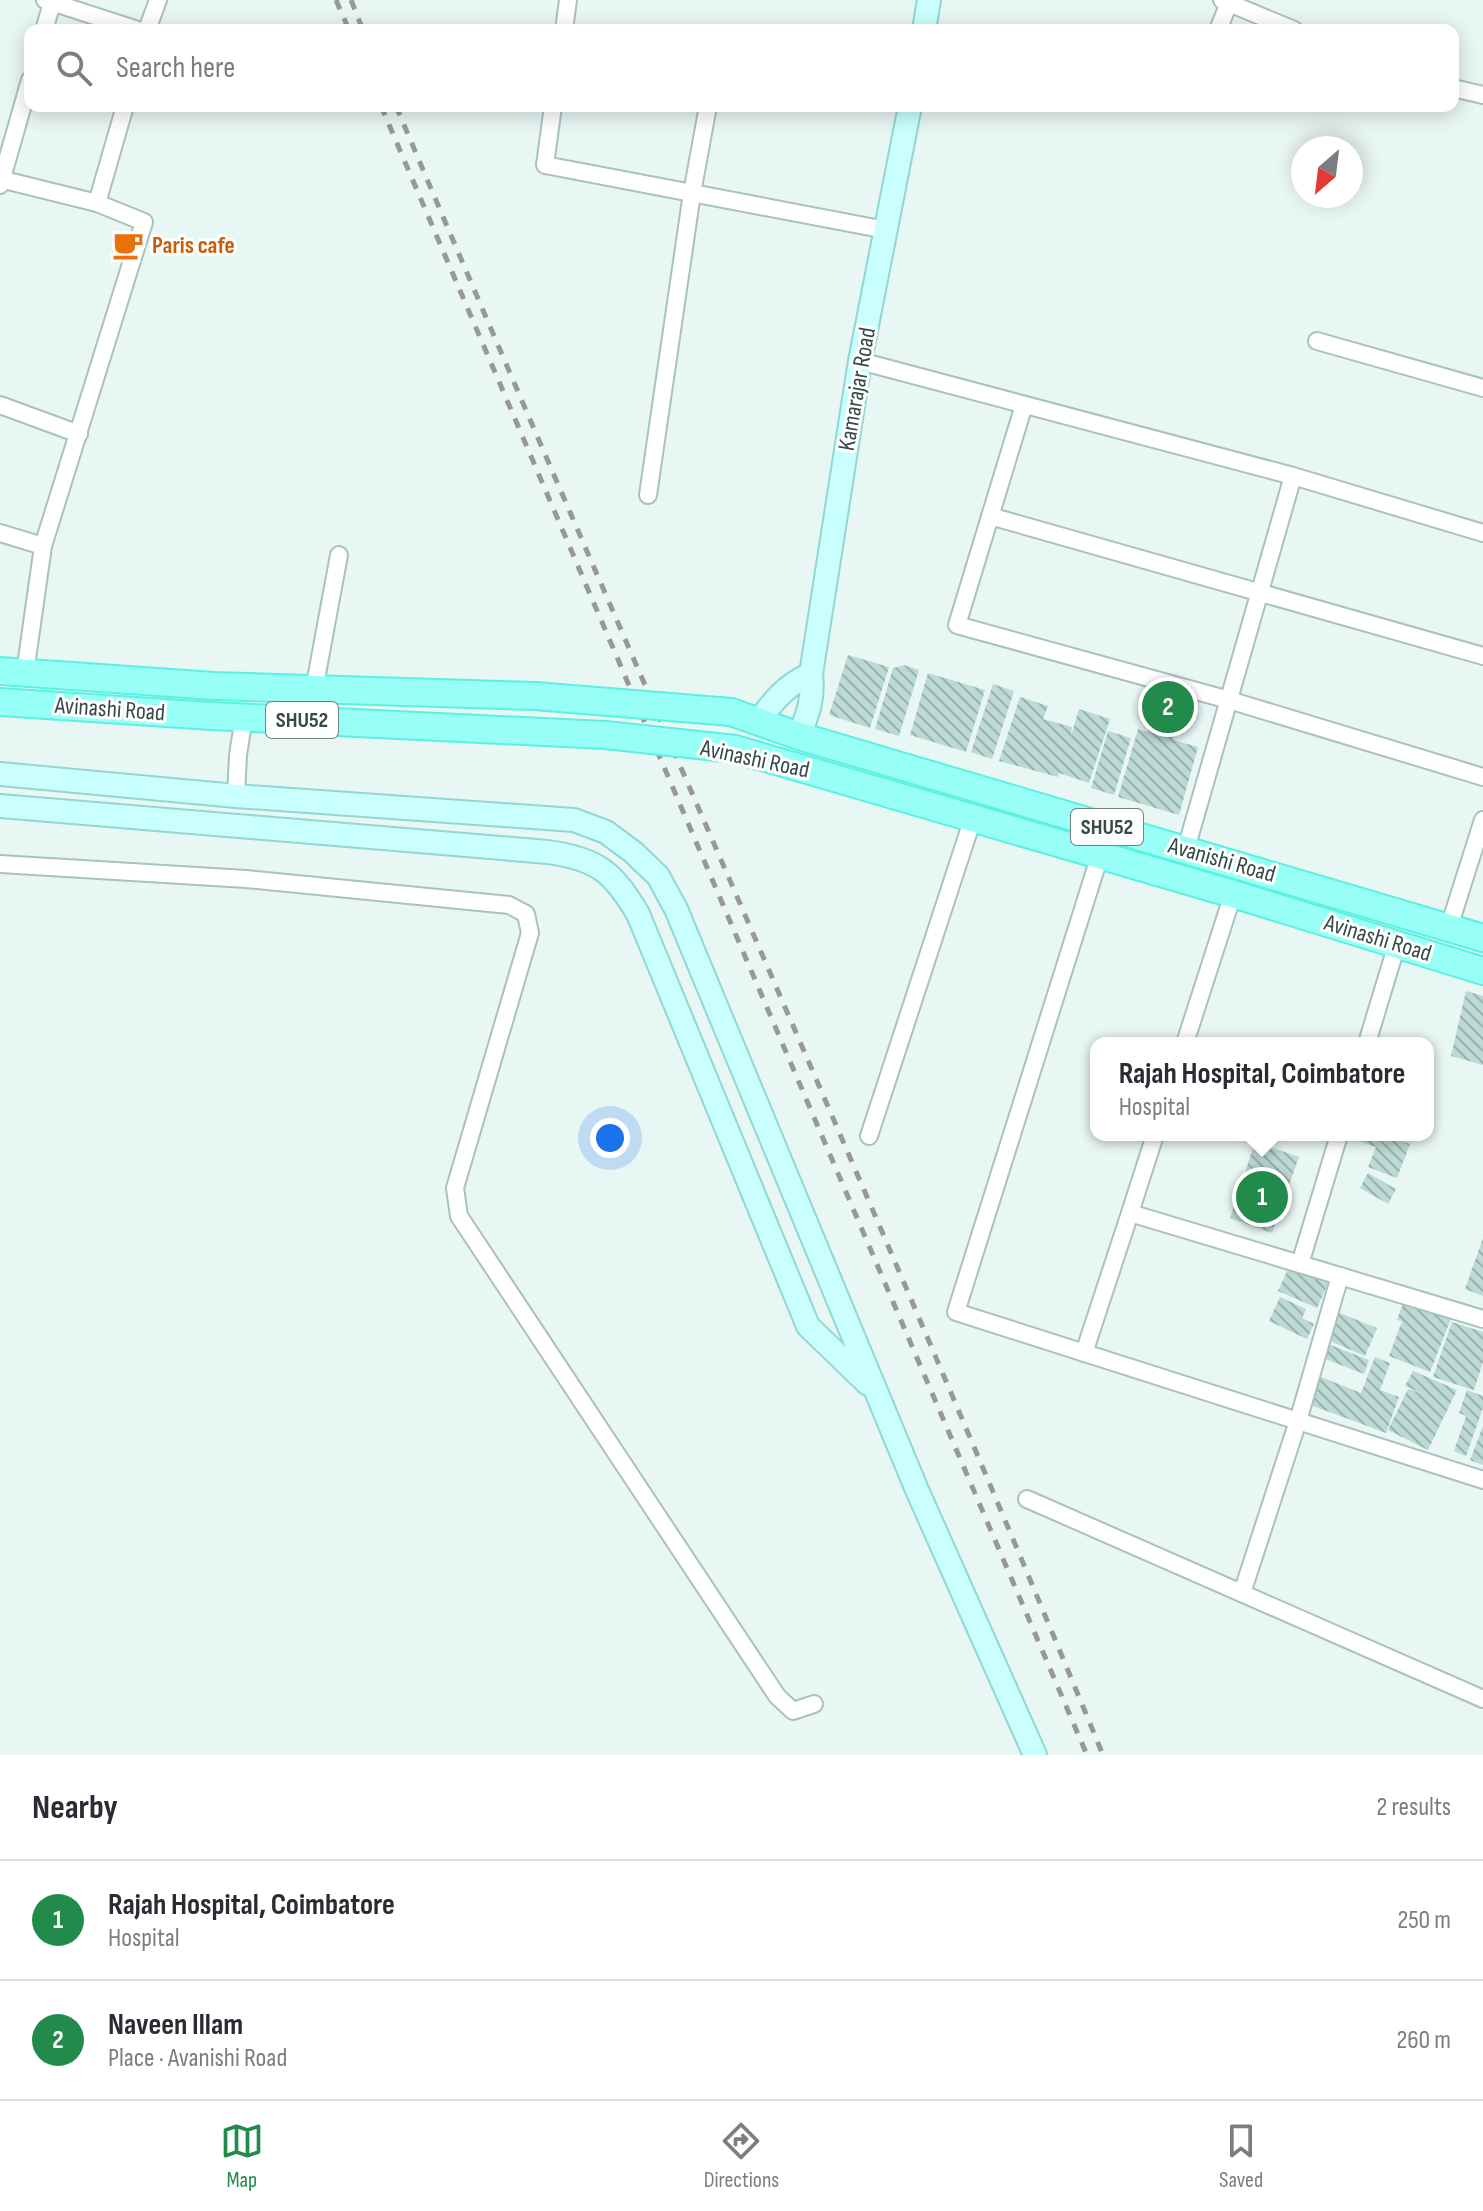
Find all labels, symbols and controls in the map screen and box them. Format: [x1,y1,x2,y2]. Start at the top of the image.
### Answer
search box [24,24,1459,112]
icon: search [52,46,96,90]
text: Search here [116,50,235,86]
north arrow [1291,136,1363,208]
cafe icon: Paris cafe [111,228,145,262]
place label: Paris cafe [152,231,235,260]
street label: Kamarajar Road [832,325,882,453]
pin: 2 [1142,677,1194,737]
street label: Avinashi Road [53,691,166,727]
road number: SHU52 [266,702,338,738]
street label: Avinashi Road [697,733,812,785]
road number: SHU52 [1071,809,1143,845]
street label: Avanishi Road [1164,831,1279,889]
street label: Avinashi Road [1320,908,1435,968]
popup [1090,1037,1434,1141]
text: Rajah Hospital, Coimbatore [1119,1056,1405,1092]
text: Hospital [1119,1092,1190,1123]
your location [590,1118,630,1158]
pin: 1 [1236,1167,1288,1227]
text: Nearby [32,1787,118,1828]
text: 2 results [1377,1792,1451,1823]
text: Rajah Hospital, Coimbatore [108,1887,395,1923]
text: 1 [53,1905,63,1936]
text: 250 m [1397,1905,1451,1936]
text: Hospital [108,1923,180,1954]
text: Naveen Illam [108,2007,243,2043]
text: 2 [52,2025,64,2056]
text: 260 m [1396,2025,1451,2056]
text: Place · Avanishi Road [108,2043,287,2074]
tab: Map [220,2119,264,2194]
tab: Directions [704,2119,779,2194]
tab: Saved [1219,2119,1263,2194]

